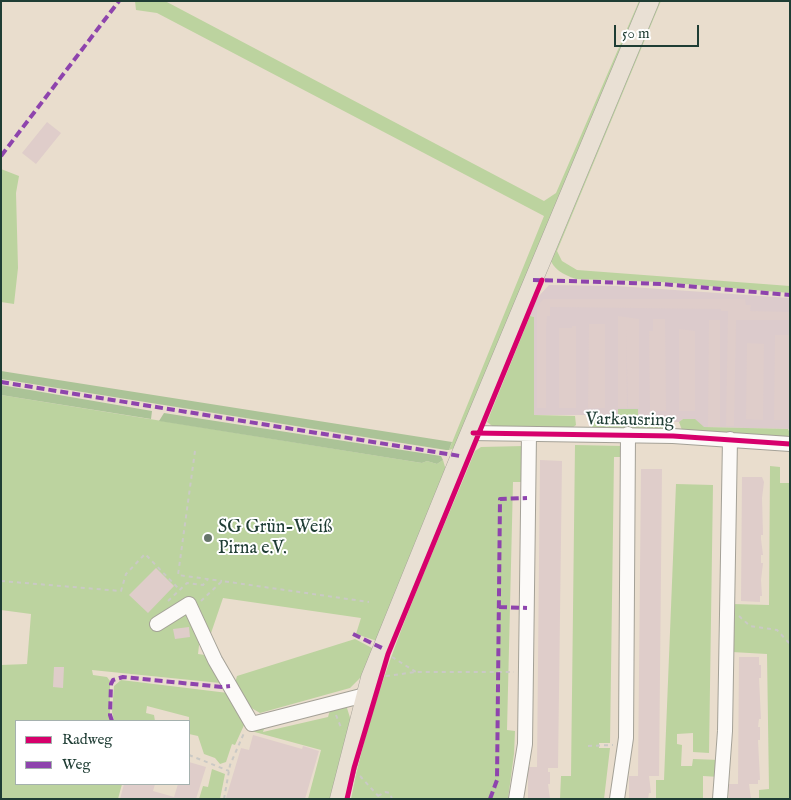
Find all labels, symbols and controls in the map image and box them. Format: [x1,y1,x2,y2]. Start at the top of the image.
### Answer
scale bar [616,15,701,47]
text: 50 m [622,24,650,43]
street label: Varkausring [585,409,675,433]
place label: SG Grün-Weiß Pirna e.V. [218,517,332,560]
marker: SG Grün-Weiß Pirna e.V. [202,532,214,544]
legend [15,720,190,785]
text: Radweg [62,730,113,749]
text: Weg [62,755,91,774]

